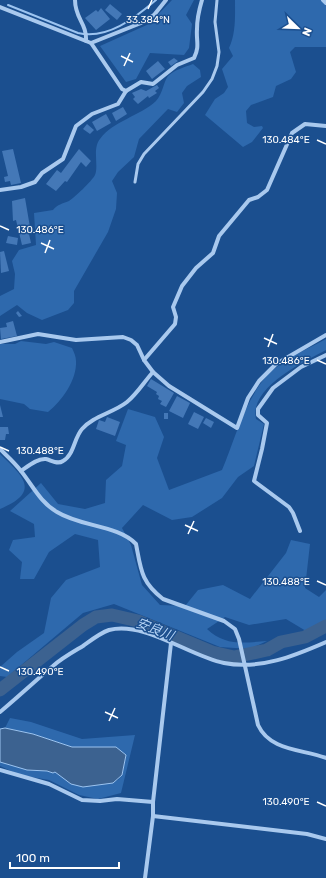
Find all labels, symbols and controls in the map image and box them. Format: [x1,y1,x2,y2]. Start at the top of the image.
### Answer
north arrow [278,8,318,48]
text: 33.384°N [126,14,170,26]
text: N [299,26,314,38]
text: 130.484°E [262,134,310,146]
text: 130.486°E [16,224,64,236]
text: 130.486°E [262,355,310,367]
text: 130.488°E [16,445,64,457]
text: 130.488°E [262,576,310,588]
water label: 安良川 [134,615,178,644]
text: 130.490°E [16,666,64,678]
text: 130.490°E [262,796,310,808]
scale bar [10,844,119,870]
text: 100 m [16,851,50,865]

